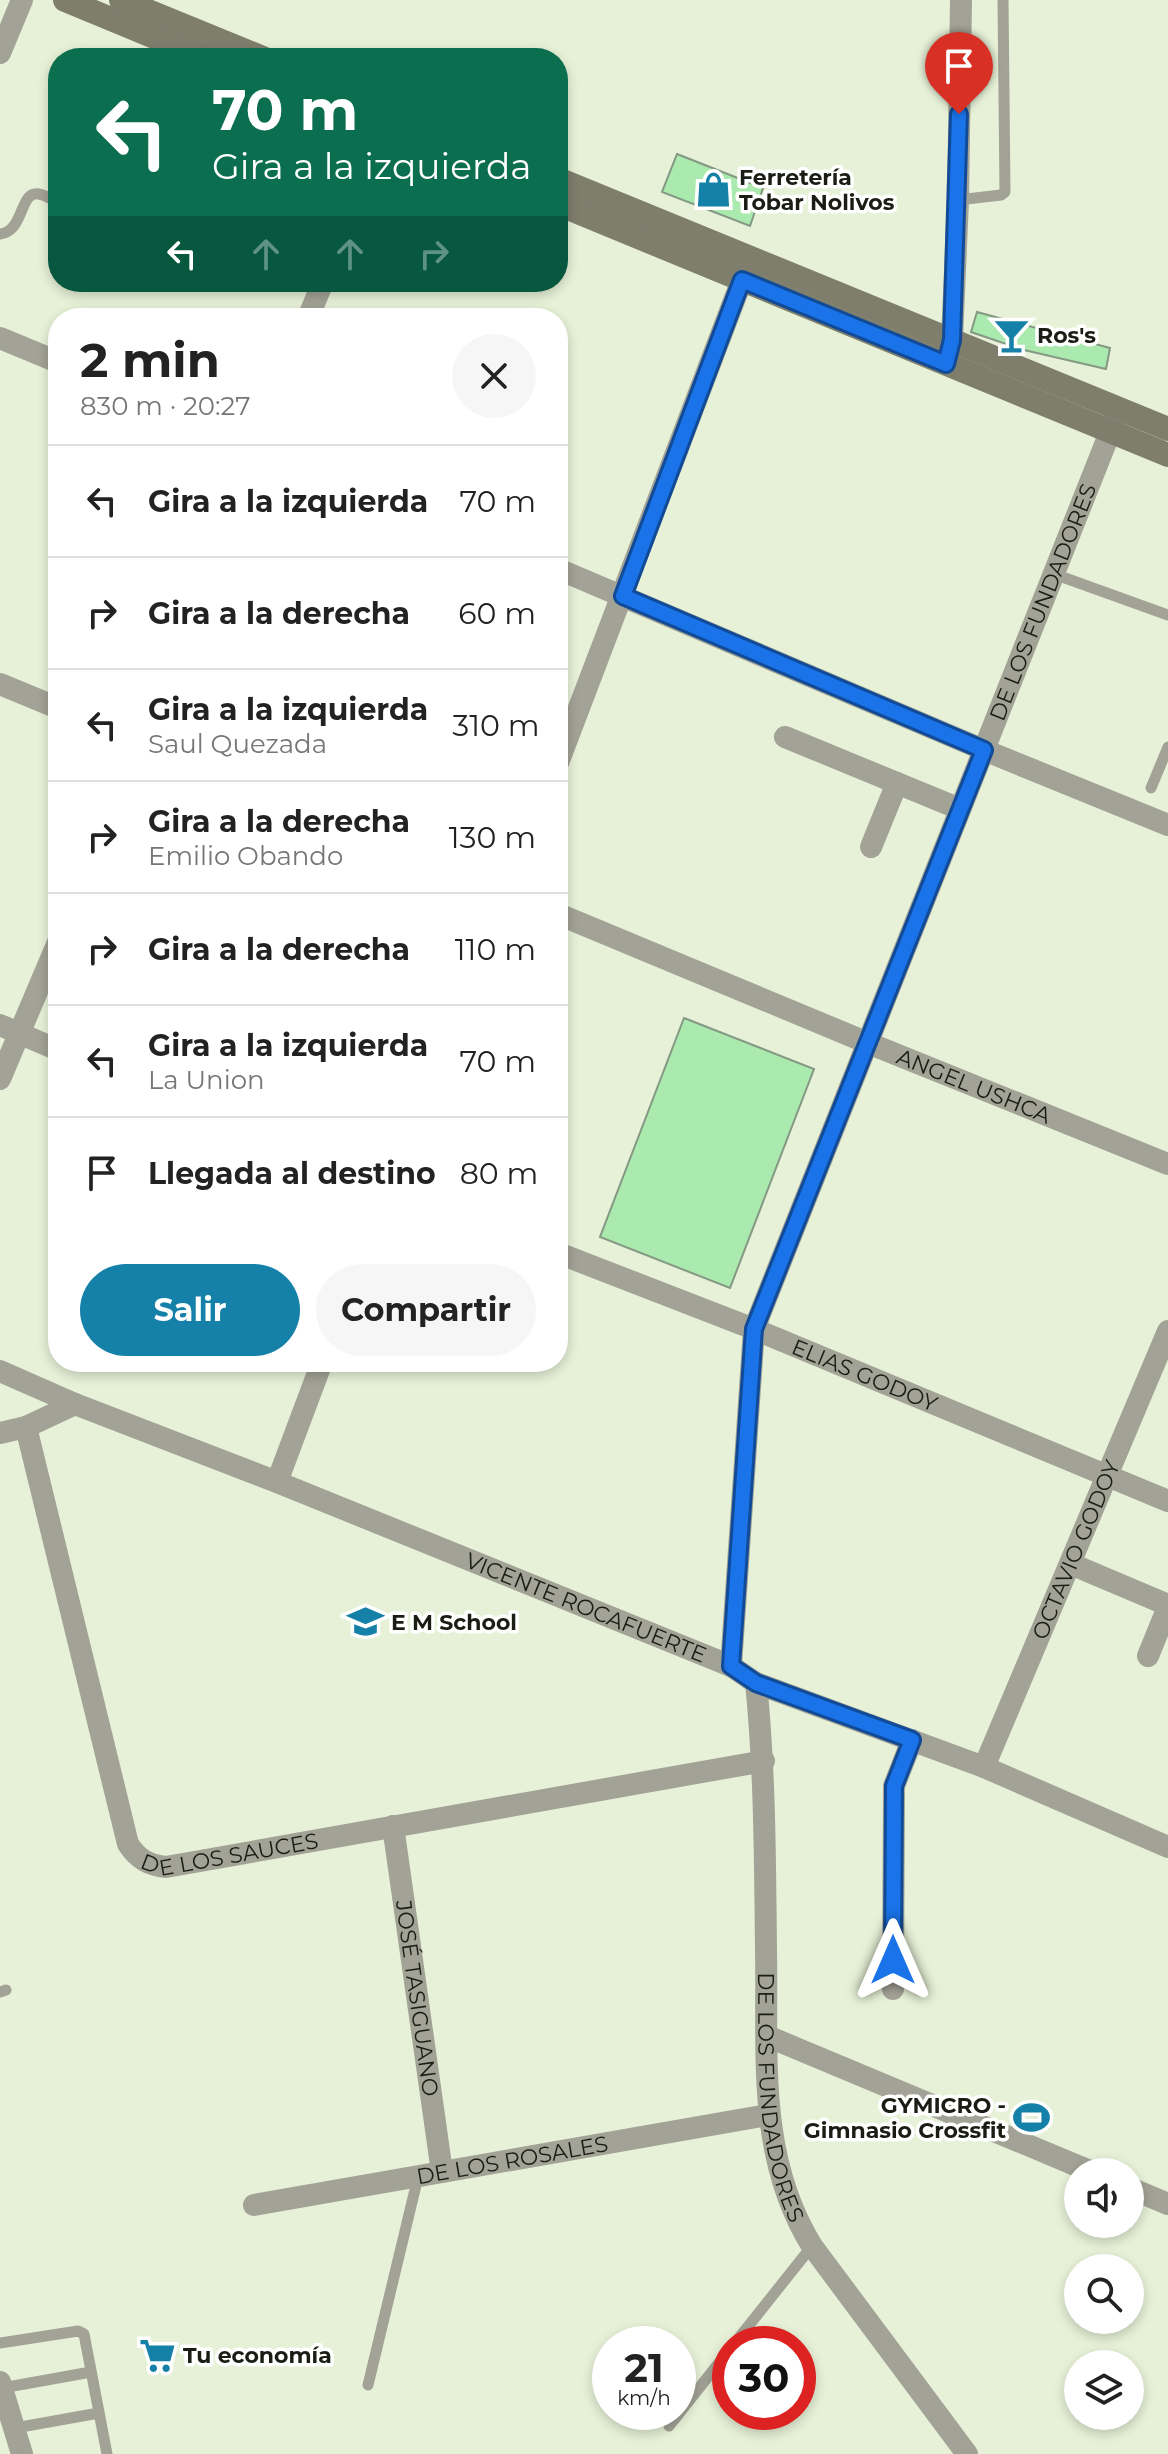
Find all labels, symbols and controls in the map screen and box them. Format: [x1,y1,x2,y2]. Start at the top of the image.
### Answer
pin [925,32,993,114]
icon: arrive [937,44,981,88]
text: 70 m [212,76,358,144]
icon: left [80,80,184,184]
text: Gira a la izquierda [212,144,532,188]
place label: Ferretería Tobar Nolivos [739,164,895,216]
shop icon: Ferretería Tobar Nolivos [694,171,732,209]
icon: left [160,232,204,276]
icon: ahead [244,232,288,276]
icon: ahead [328,232,372,276]
icon: right [412,232,456,276]
bar icon: Ros's [992,316,1030,354]
place label: Ros's [1037,322,1096,349]
text: 2 min [80,331,220,389]
button: close [452,334,536,418]
text: 830 m · 20:27 [80,390,251,422]
icon: left [80,479,124,523]
street label: DE LOS FUNDADORES [984,480,1102,725]
text: Gira a la izquierda [148,483,428,520]
text: 70 m [459,483,536,520]
icon: right [80,591,124,635]
text: Gira a la derecha [148,595,410,632]
text: 60 m [458,595,536,632]
text: Gira a la izquierda [148,691,428,728]
icon: left [80,703,124,747]
text: 310 m [452,707,540,744]
text: Saul Quezada [148,728,327,760]
text: Gira a la derecha [148,803,410,840]
icon: right [80,815,124,859]
text: 130 m [449,819,536,856]
text: Emilio Obando [148,840,343,872]
icon: right [80,927,124,971]
text: Gira a la derecha [148,931,410,968]
text: 110 m [455,931,536,968]
text: Gira a la izquierda [148,1027,428,1064]
icon: left [80,1039,124,1083]
text: 70 m [459,1043,536,1080]
street label: ANGEL USHCA [893,1043,1055,1129]
text: La Union [148,1064,265,1096]
icon: arrive [80,1151,124,1195]
text: Llegada al destino [148,1155,436,1192]
text: 80 m [460,1155,538,1192]
button: Salir [80,1264,300,1356]
button: Compartir [316,1264,536,1356]
street label: ELIAS GODOY [788,1333,941,1418]
street label: OCTAVIO GODOY [1026,1456,1126,1643]
street label: VICENTE ROCAFUERTE [462,1547,710,1669]
school or university icon: E M School [346,1603,384,1641]
place label: E M School [391,1609,517,1636]
street label: DE LOS SAUCES [137,1827,320,1882]
street label: JOSÉ TASIGUANO [390,1898,444,2098]
position arrow [851,1918,935,2002]
street label: DE LOS FUNDADORES [752,1972,810,2227]
place label: GYMICRO - Gimnasio Crossfit [804,2092,1006,2144]
sports icon: GYMICRO - Gimnasio Crossfit [1013,2099,1051,2137]
street label: DE LOS ROSALES [414,2130,610,2190]
map controls [1064,2158,1144,2430]
button: sound [1064,2158,1144,2238]
button: search [1064,2254,1144,2334]
speed limit sign: 30 [712,2326,816,2430]
supermarket icon: Tu economía [138,2336,176,2374]
place label: Tu economía [183,2342,332,2369]
text: 21 [624,2343,664,2392]
button: layers [1064,2350,1144,2430]
text: km/h [617,2386,671,2410]

